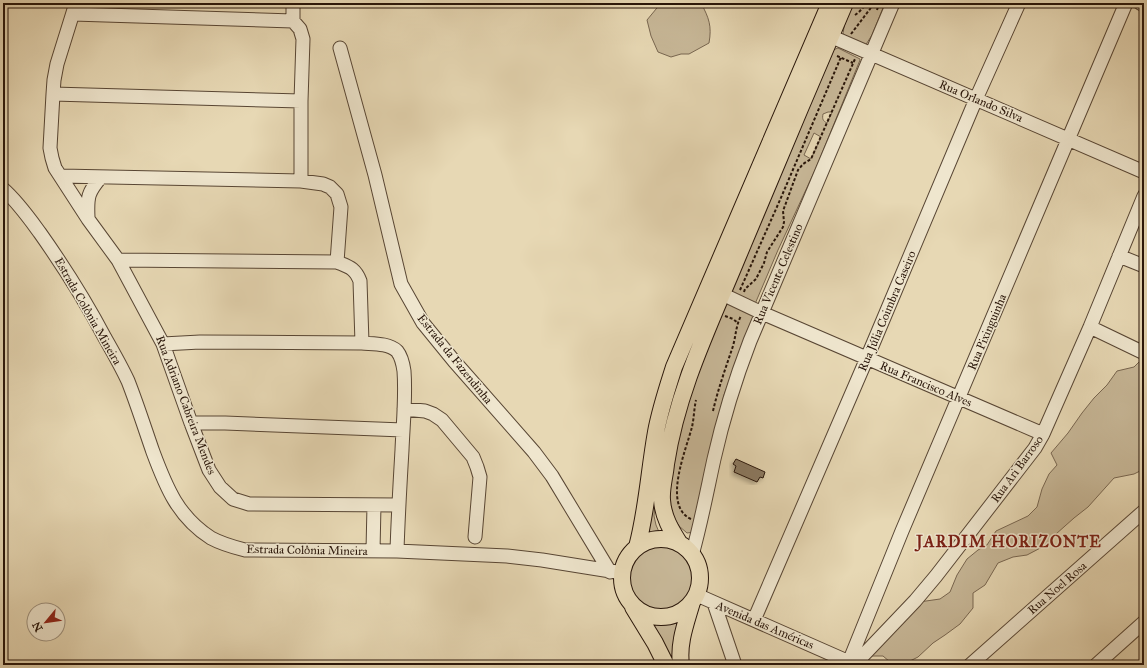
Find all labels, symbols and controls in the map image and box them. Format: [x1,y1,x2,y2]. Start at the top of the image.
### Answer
street label: Rua Orlando Silva [937,77,1026,125]
street label: Rua Vicente Celestino [750,221,806,327]
street label: Rua Júlia Coimbra Caseiro [855,249,920,374]
street label: Estrada Colônia Mineira [52,255,125,368]
street label: Rua Pixinguinha [965,291,1011,373]
street label: Estrada da Fazendinha [415,311,496,407]
street label: Rua Adriano Cabreira Mendes [153,334,219,476]
street label: Rua Francisco Alves [878,358,974,410]
street label: Rua Ari Barroso [988,433,1046,505]
district label: JARDIM HORIZONTE [914,532,1102,552]
street label: Estrada Colônia Mineira [246,542,369,558]
street label: Rua Noel Rosa [1025,558,1090,617]
street label: Avenida das Américas [713,598,816,652]
north arrow [26,602,66,642]
text: N [29,619,46,634]

